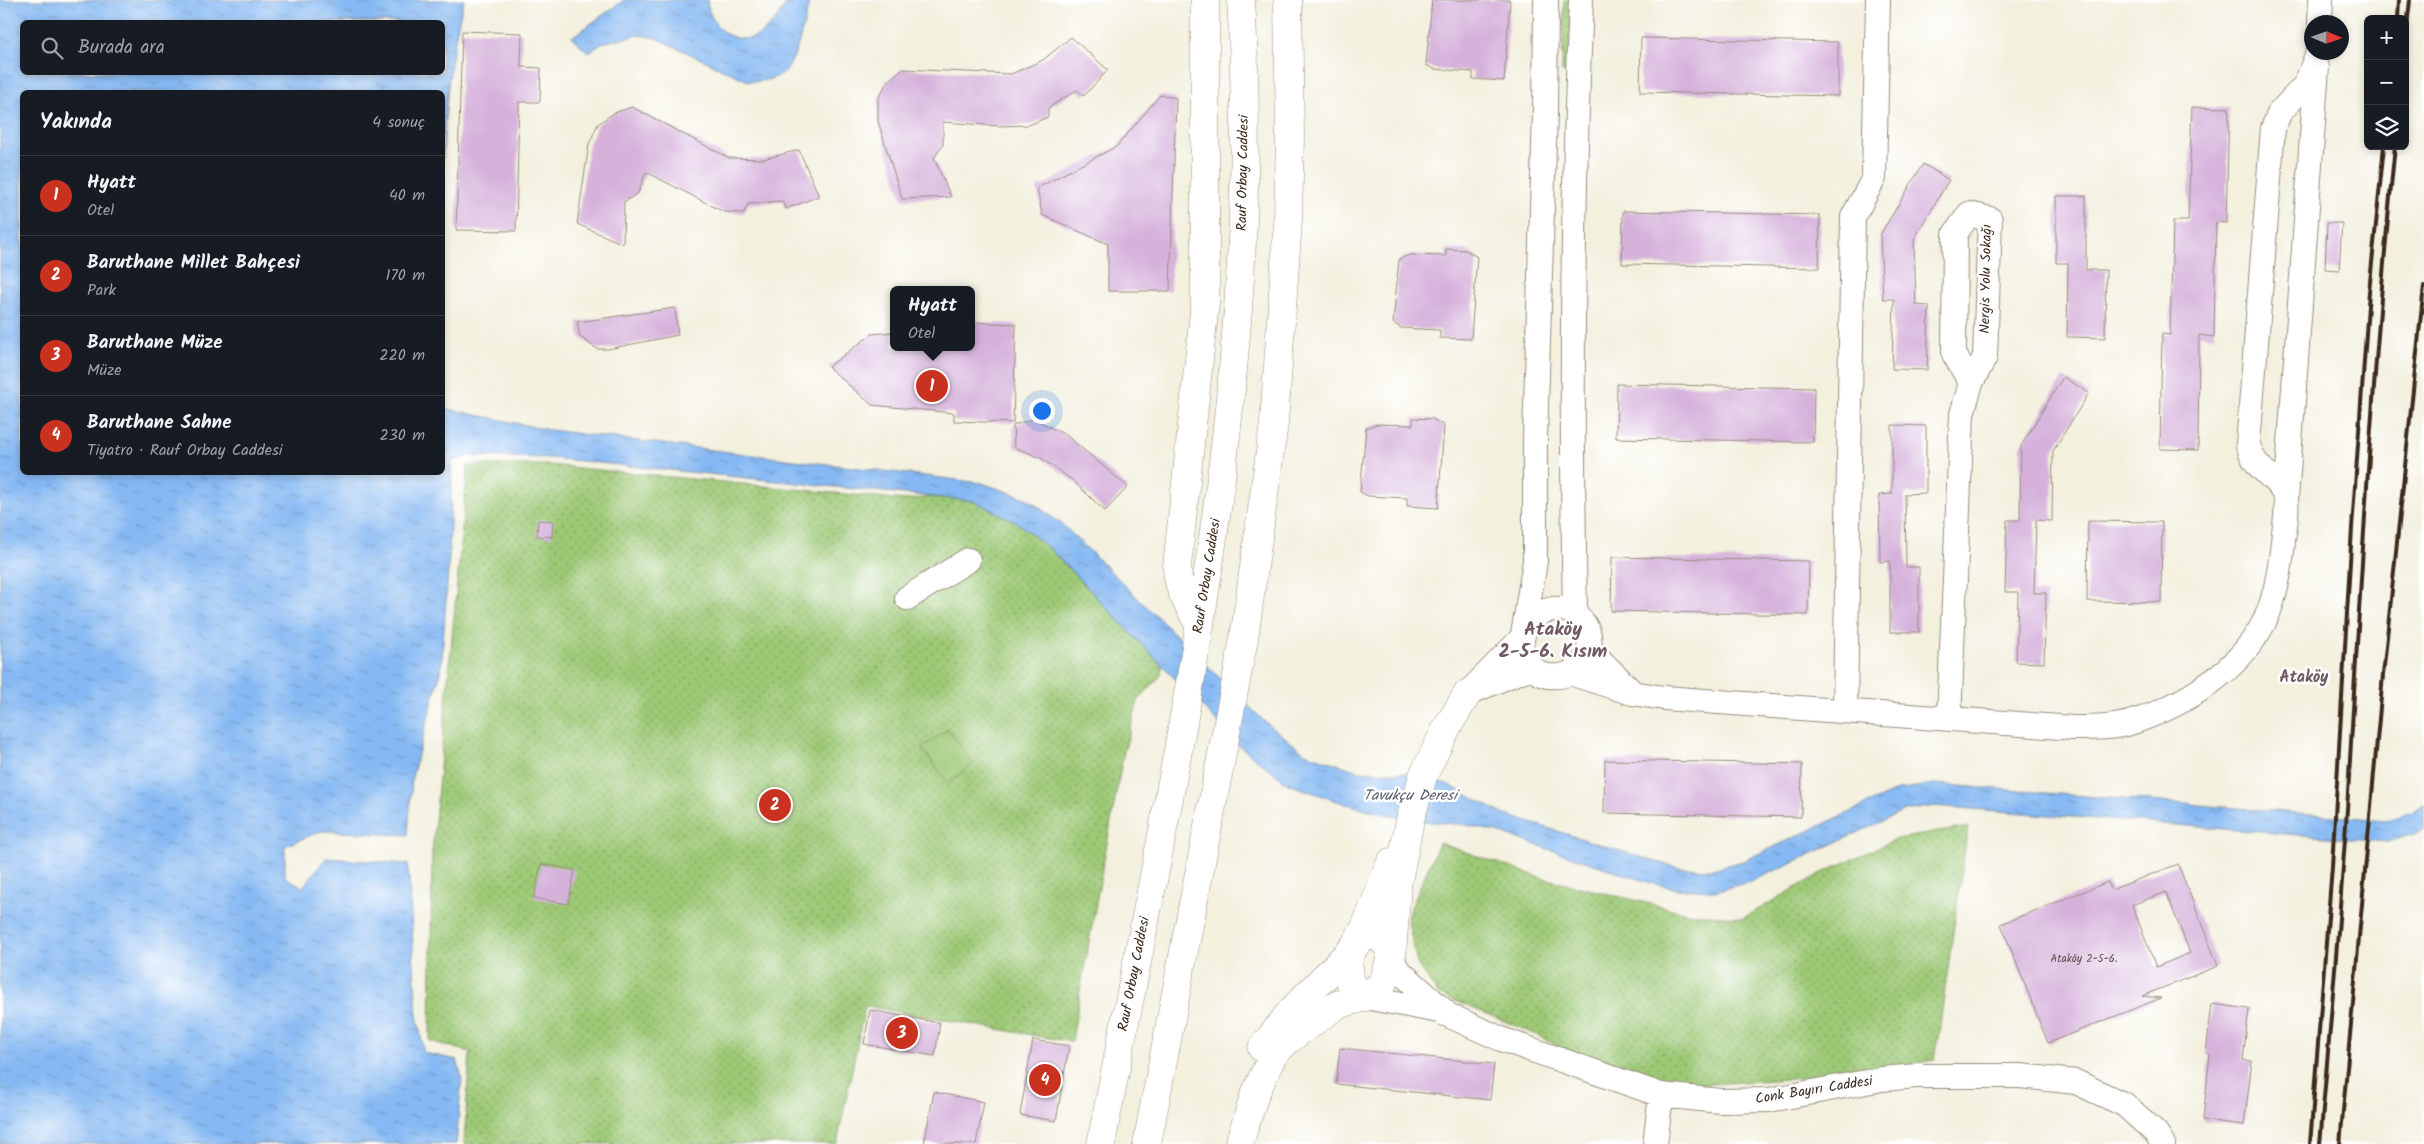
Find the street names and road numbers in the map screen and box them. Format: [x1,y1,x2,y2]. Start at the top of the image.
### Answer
street label: Rauf Orbay Caddesi [1231,114,1255,231]
street label: Nergis Yolu Sokağı [1974,224,1998,334]
street label: Rauf Orbay Caddesi [1187,516,1227,635]
street label: Rauf Orbay Caddesi [1112,914,1156,1033]
street label: Conk Bayırı Caddesi [1754,1070,1875,1110]

